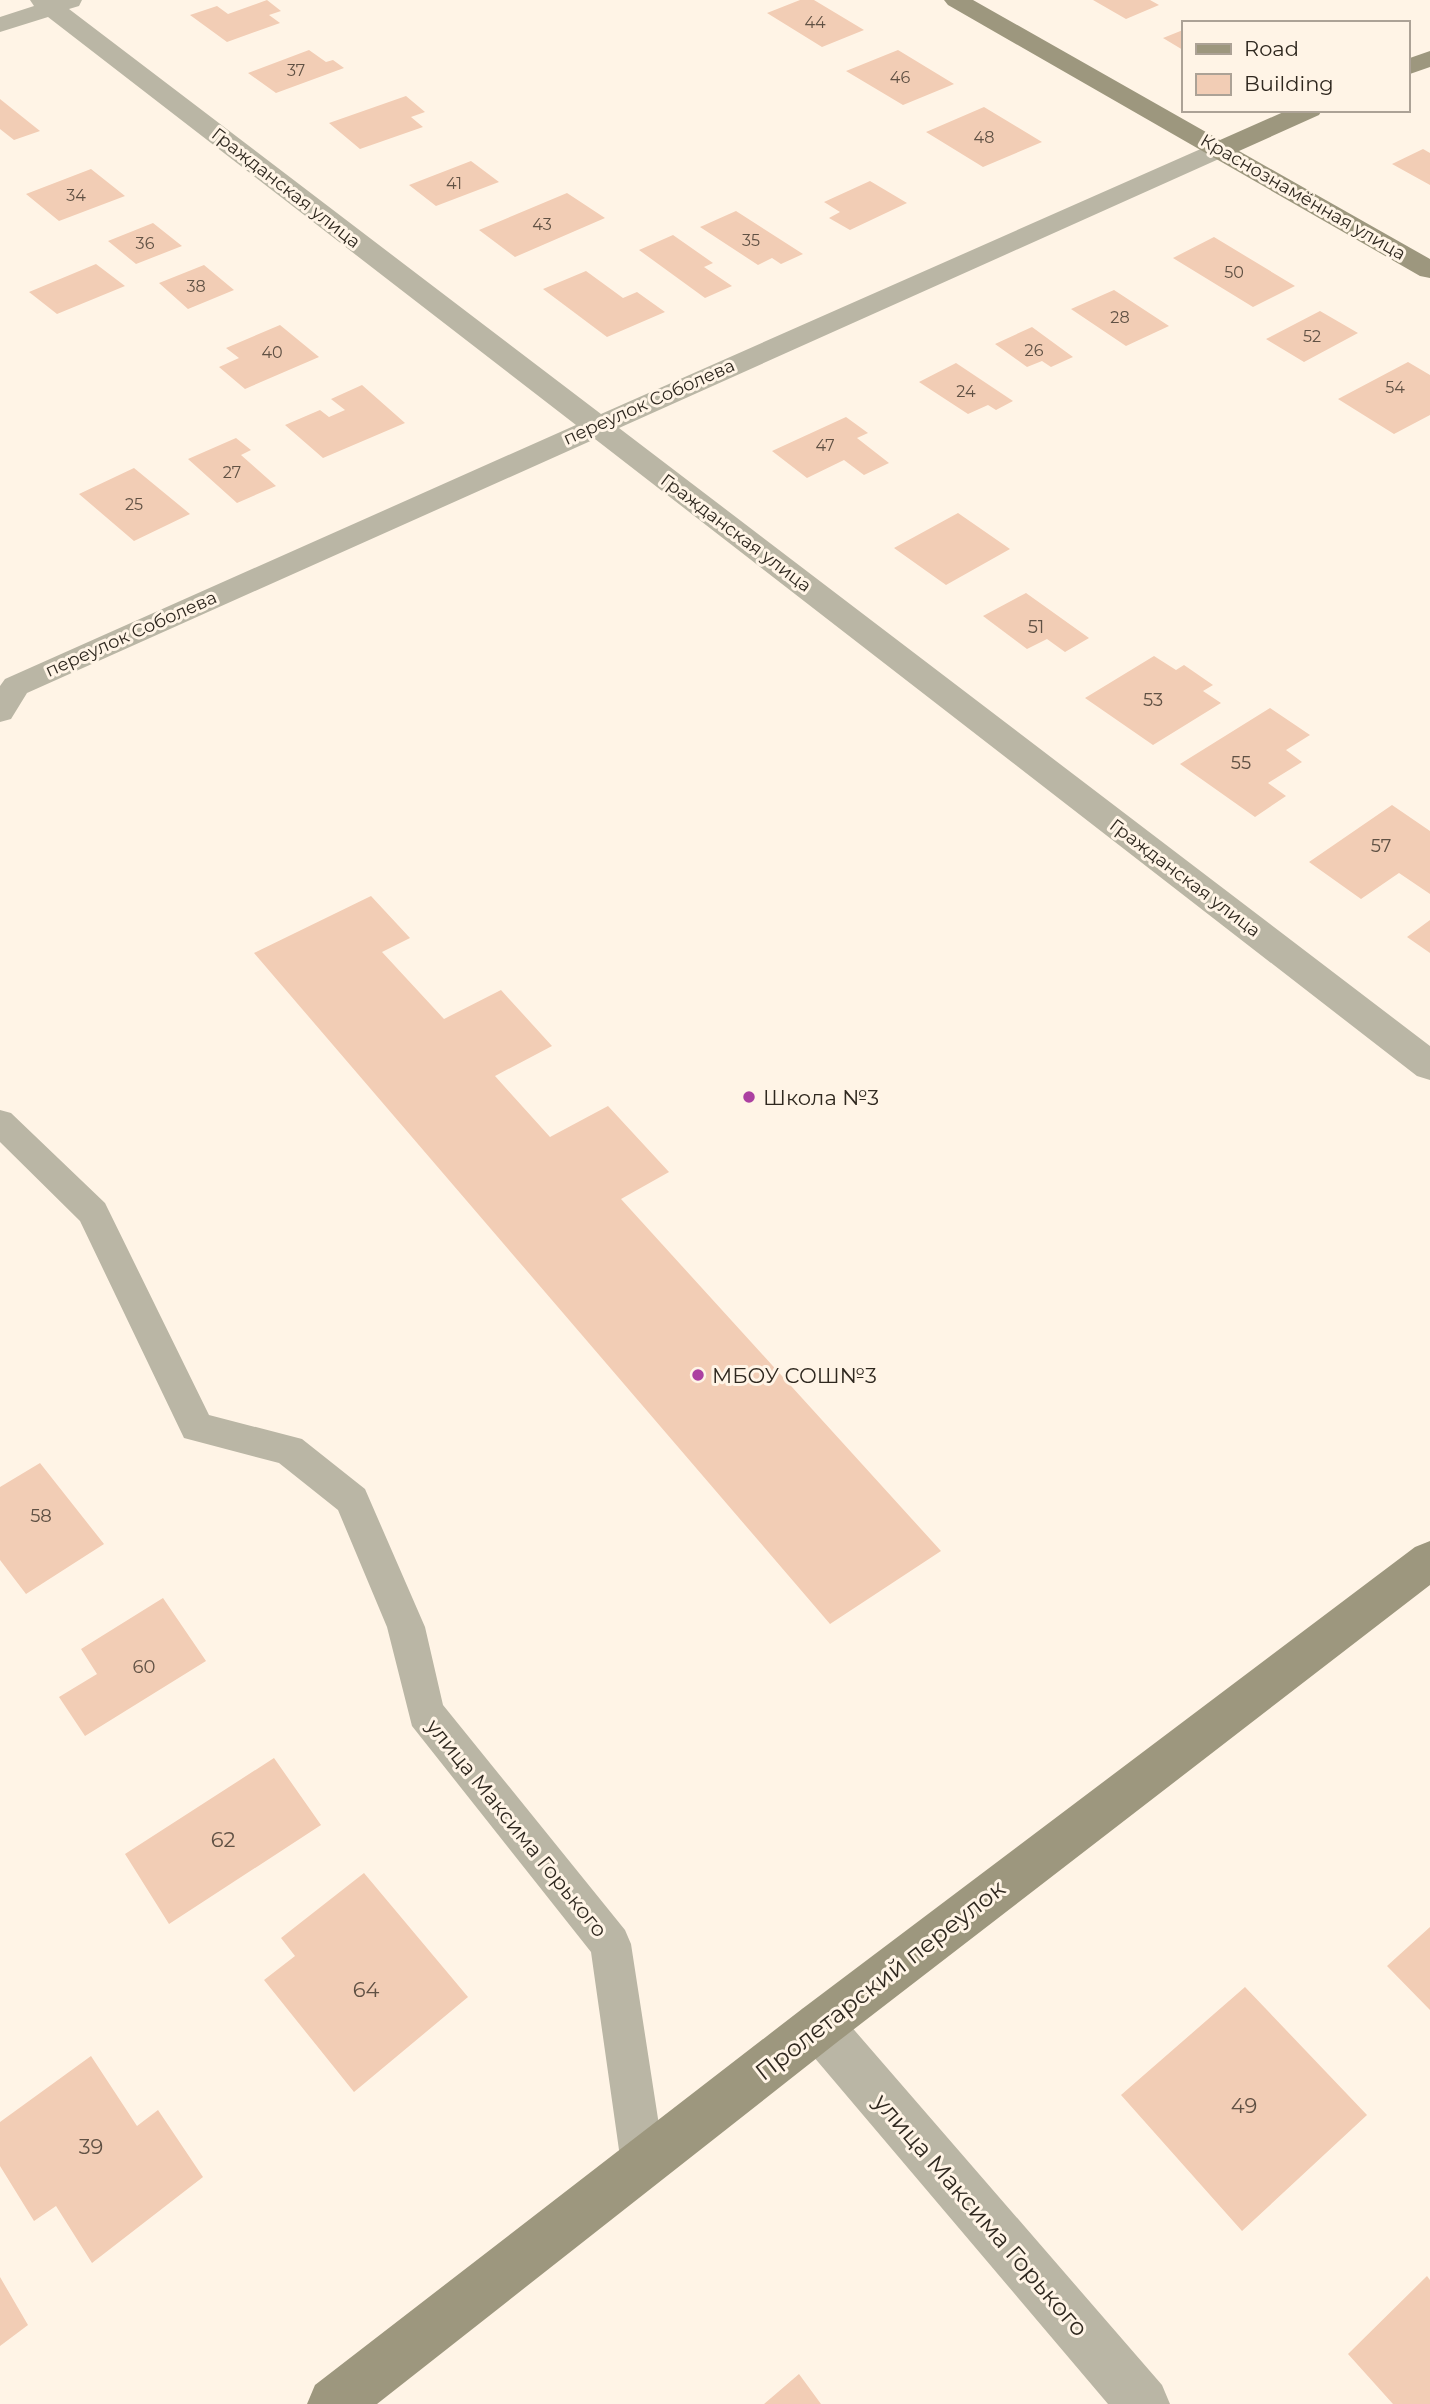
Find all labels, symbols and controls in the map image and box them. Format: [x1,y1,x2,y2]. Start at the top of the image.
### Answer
house number: 44 [804,13,826,32]
legend [1182,21,1409,112]
text: Road [1244,36,1299,61]
house number: 37 [287,61,305,80]
house number: 46 [890,68,910,87]
text: Building [1244,71,1334,96]
street label: Гражданская улица [207,123,365,253]
house number: 48 [974,128,994,147]
street label: Краснознамённая улица [1197,129,1409,265]
house number: 41 [446,174,462,193]
house number: 34 [66,186,86,205]
house number: 43 [532,215,552,234]
house number: 35 [742,231,760,250]
house number: 36 [136,234,155,253]
house number: 50 [1224,263,1244,282]
house number: 38 [186,277,206,296]
house number: 28 [1110,308,1130,327]
house number: 52 [1303,327,1321,346]
house number: 26 [1025,341,1044,360]
house number: 40 [261,343,283,362]
street label: переулок Соболева [560,354,738,450]
house number: 54 [1385,378,1405,397]
house number: 24 [956,382,976,401]
house number: 47 [815,436,835,455]
house number: 27 [223,463,241,482]
street label: Гражданская улица [656,469,816,597]
house number: 25 [125,495,143,514]
street label: переулок Соболева [42,586,220,682]
house number: 51 [1028,616,1044,638]
house number: 53 [1143,689,1163,711]
house number: 55 [1231,752,1251,774]
street label: Гражданская улица [1105,814,1265,942]
house number: 57 [1371,835,1391,857]
place label: Школа №3 [763,1085,879,1110]
marker: Школа №3 [741,1089,757,1105]
place label: МБОУ СОШ№3 [712,1363,877,1388]
marker: МБОУ СОШ№3 [690,1367,706,1383]
house number: 58 [30,1505,52,1527]
house number: 60 [133,1656,155,1678]
street label: улица Максима Горького [421,1713,613,1942]
house number: 62 [211,1827,235,1852]
street label: Пролетарский переулок [749,1873,1011,2086]
house number: 64 [353,1977,379,2002]
street label: улица Максима Горького [867,2087,1094,2342]
house number: 49 [1231,2093,1257,2118]
house number: 39 [79,2134,103,2159]

